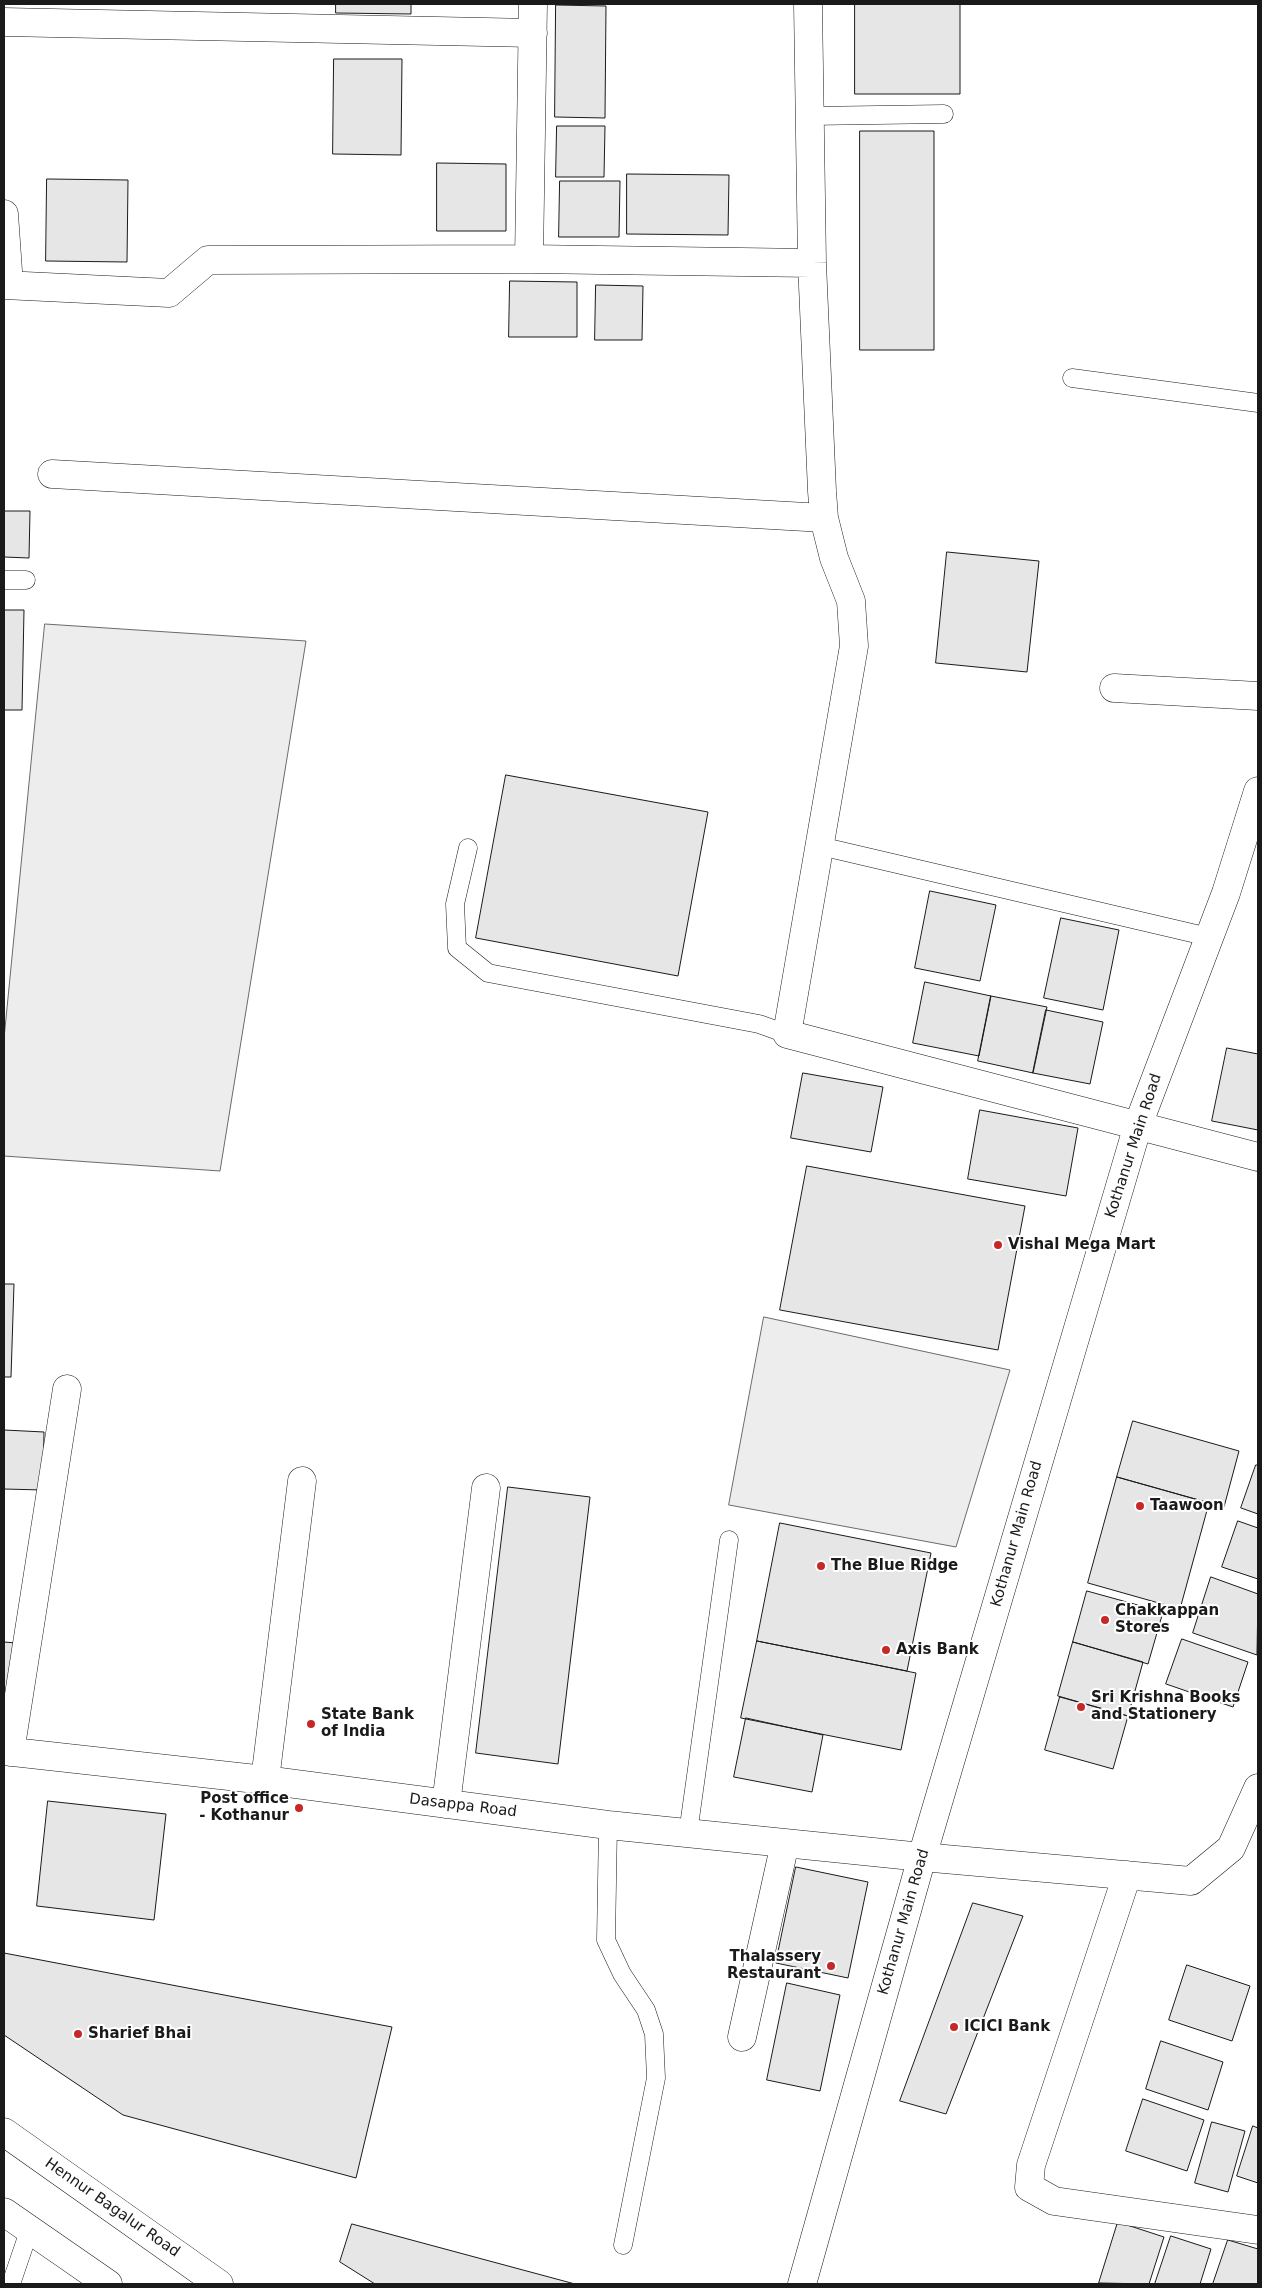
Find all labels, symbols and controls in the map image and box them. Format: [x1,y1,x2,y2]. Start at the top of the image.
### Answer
street label: Kothanur Main Road [1102,1071,1166,1221]
place label: Vishal Mega Mart [1008,1236,1155,1254]
marker: Vishal Mega Mart [992,1239,1004,1251]
street label: Kothanur Main Road [988,1459,1046,1609]
place label: Taawoon [1150,1497,1224,1515]
marker: Taawoon [1134,1500,1146,1512]
place label: The Blue Ridge [831,1557,958,1575]
marker: The Blue Ridge [815,1560,827,1572]
place label: Chakkappan Stores [1115,1602,1219,1637]
marker: Chakkappan Stores [1099,1614,1111,1626]
place label: Axis Bank [896,1641,979,1659]
marker: Axis Bank [880,1644,892,1656]
place label: Sri Krishna Books and Stationery [1091,1689,1240,1724]
marker: Sri Krishna Books and Stationery [1075,1701,1087,1713]
place label: State Bank of India [321,1706,414,1741]
marker: State Bank of India [305,1718,317,1730]
place label: Post office - Kothanur [199,1790,289,1825]
street label: Dasappa Road [408,1790,518,1822]
marker: Post office - Kothanur [293,1802,305,1814]
street label: Kothanur Main Road [875,1847,933,1997]
place label: Thalassery Restaurant [727,1948,821,1983]
marker: Thalassery Restaurant [825,1960,837,1972]
place label: ICICI Bank [964,2018,1050,2036]
marker: ICICI Bank [948,2021,960,2033]
place label: Sharief Bhai [88,2025,191,2043]
marker: Sharief Bhai [72,2028,84,2040]
street label: Hennur Bagalur Road [41,2155,183,2261]

